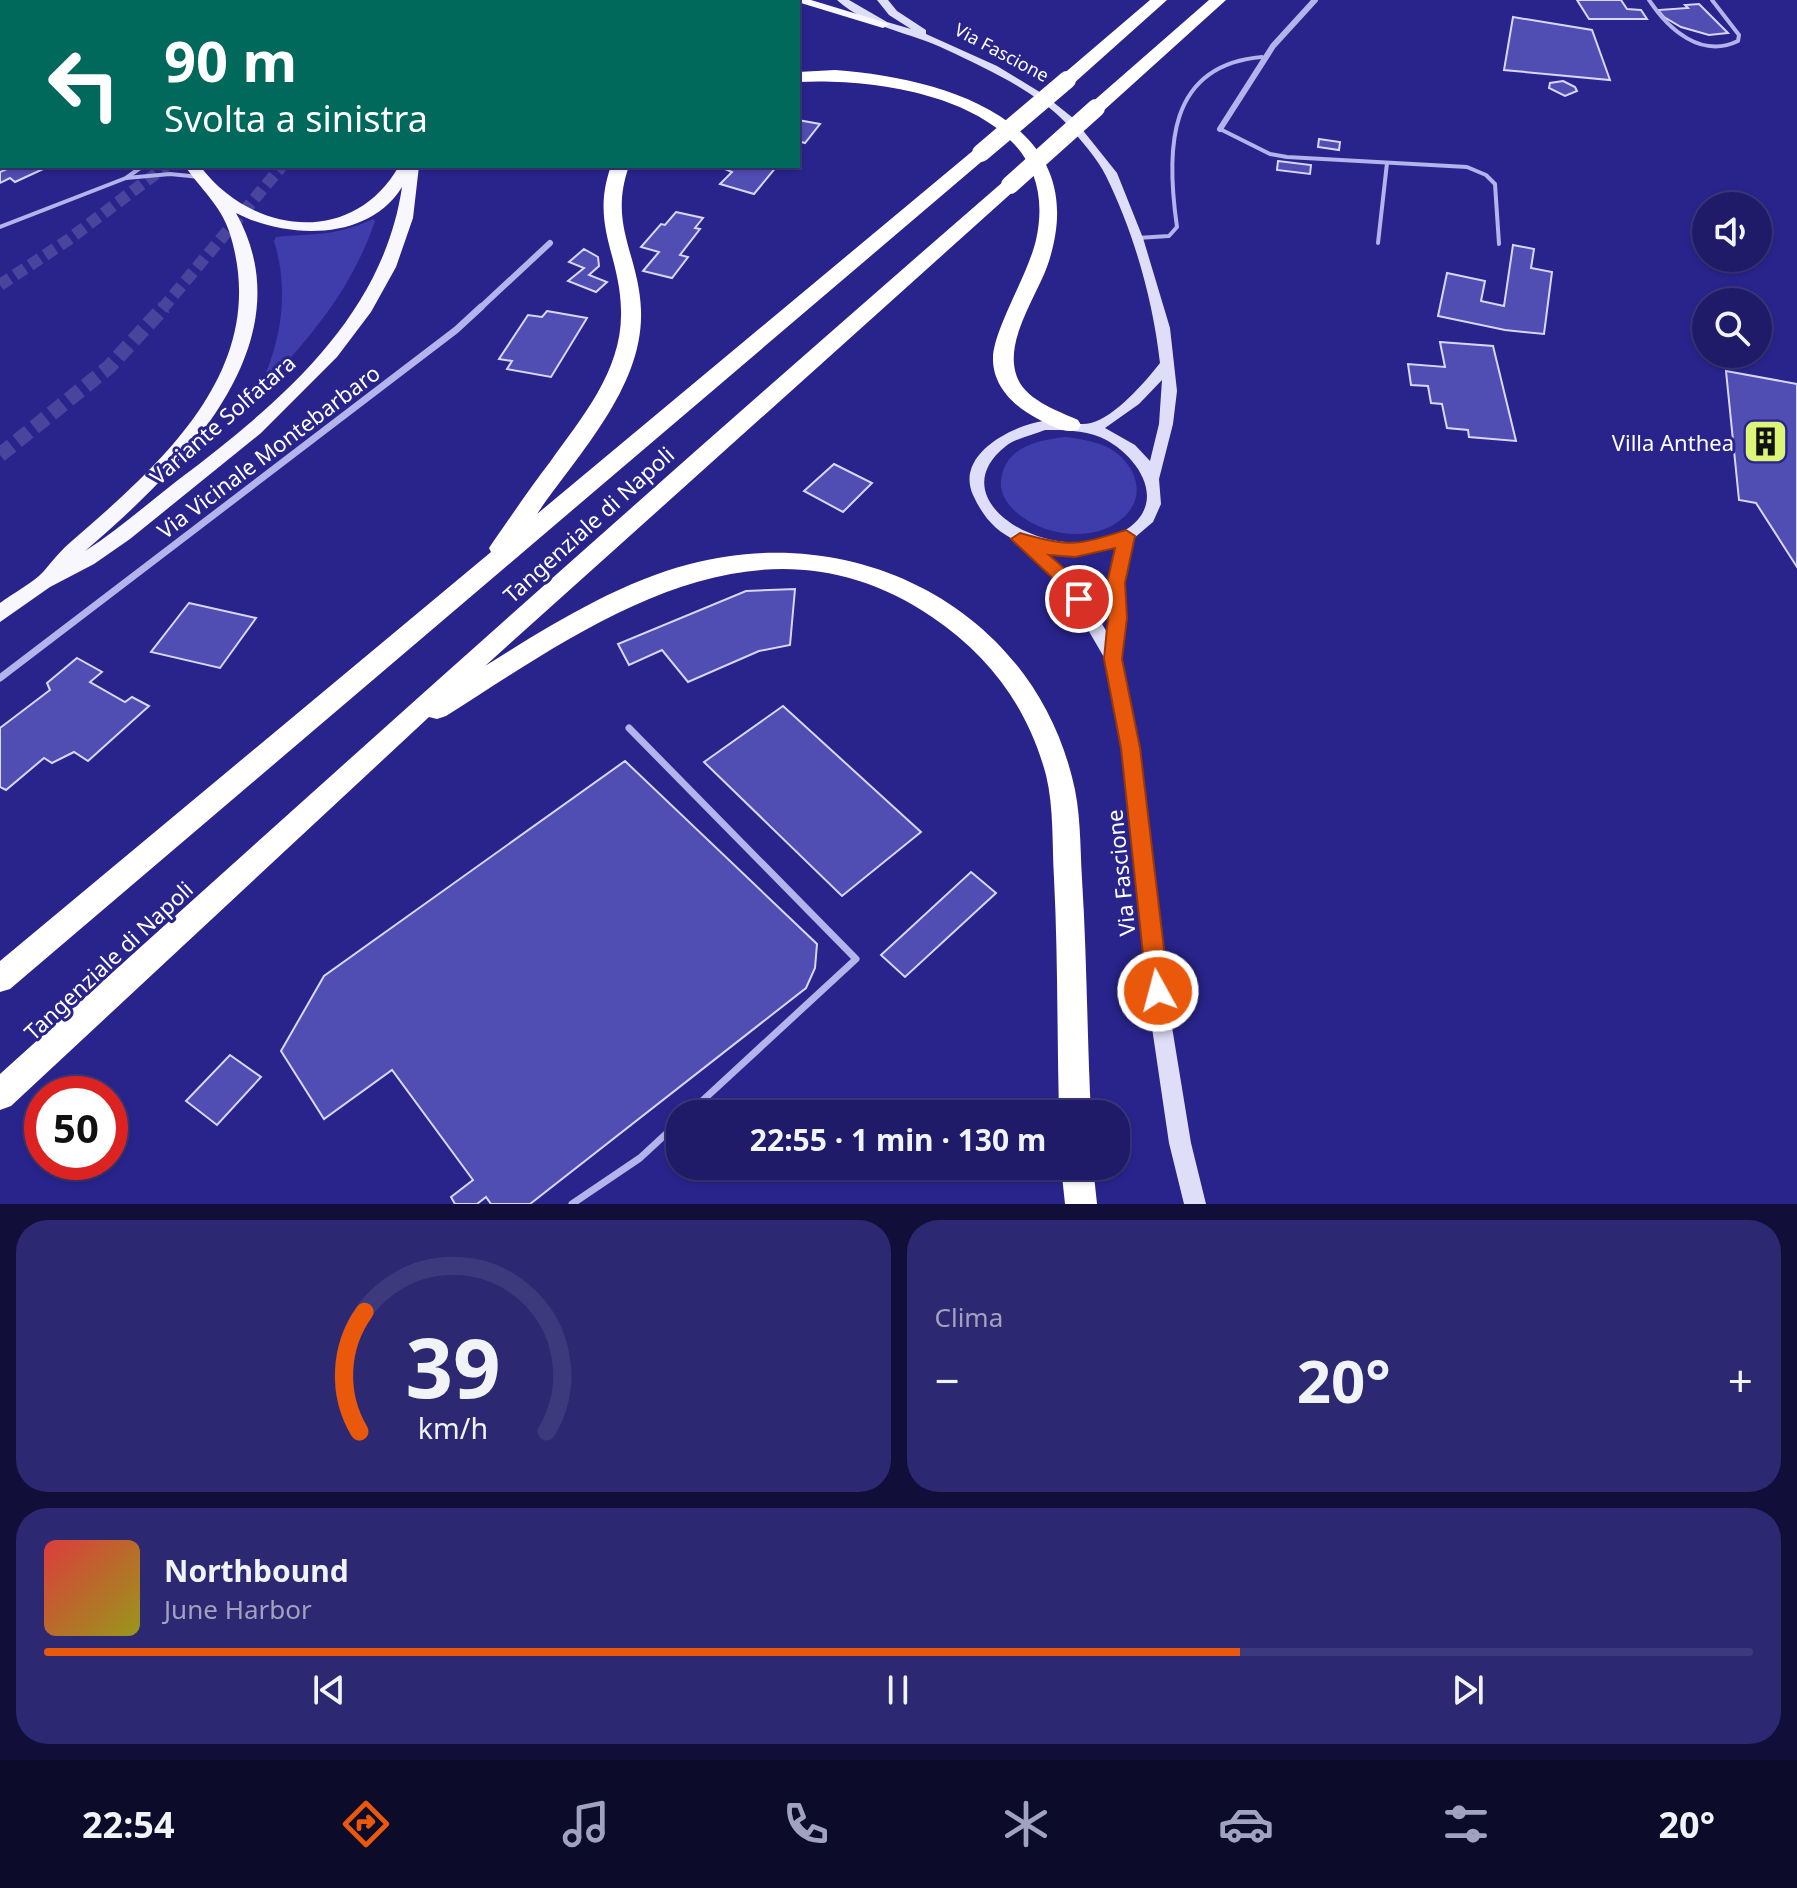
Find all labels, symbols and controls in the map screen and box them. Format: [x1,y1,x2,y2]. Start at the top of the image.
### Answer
street label: Via Fascione [951,17,1053,87]
text: 90 m [164,22,297,98]
icon: left [32,32,136,136]
text: Svolta a sinistra [164,94,428,143]
map controls [1692,192,1772,368]
button: sound [1692,192,1772,272]
button: search [1692,288,1772,368]
street label: Variante Solfatara [143,347,301,491]
street label: Via Vicinale Montebarbaro [150,357,386,545]
building icon: Villa Anthea [1741,418,1789,466]
place label: Villa Anthea [1612,427,1734,457]
street label: Tangenziale di Napoli [496,439,680,609]
pin [1045,565,1113,633]
icon: arrive [1057,577,1101,621]
street label: Via Fascione [1098,808,1142,938]
street label: Tangenziale di Napoli [17,874,199,1046]
position arrow [1116,949,1200,1033]
speed limit sign: 50 [24,1076,128,1180]
text: 22:55 · 1 min · 130 m [750,1119,1046,1160]
text: Clima [935,1299,1003,1335]
text: 39 [406,1309,501,1422]
text: 20° [1297,1339,1391,1421]
text: − [935,1350,960,1410]
text: + [1728,1350,1753,1410]
text: km/h [418,1408,488,1447]
text: Northbound [164,1550,349,1591]
text: June Harbor [164,1591,312,1627]
icon: previous [307,1668,351,1712]
icon: pause [876,1668,920,1712]
icon: next [1446,1668,1490,1712]
icon: directions [338,1796,394,1852]
icon: music [558,1796,614,1852]
icon: phone [778,1796,834,1852]
icon: climate [998,1796,1054,1852]
icon: car [1218,1796,1274,1852]
icon: filters [1438,1796,1494,1852]
text: 22:54 [82,1800,174,1849]
text: 20° [1658,1800,1715,1849]

